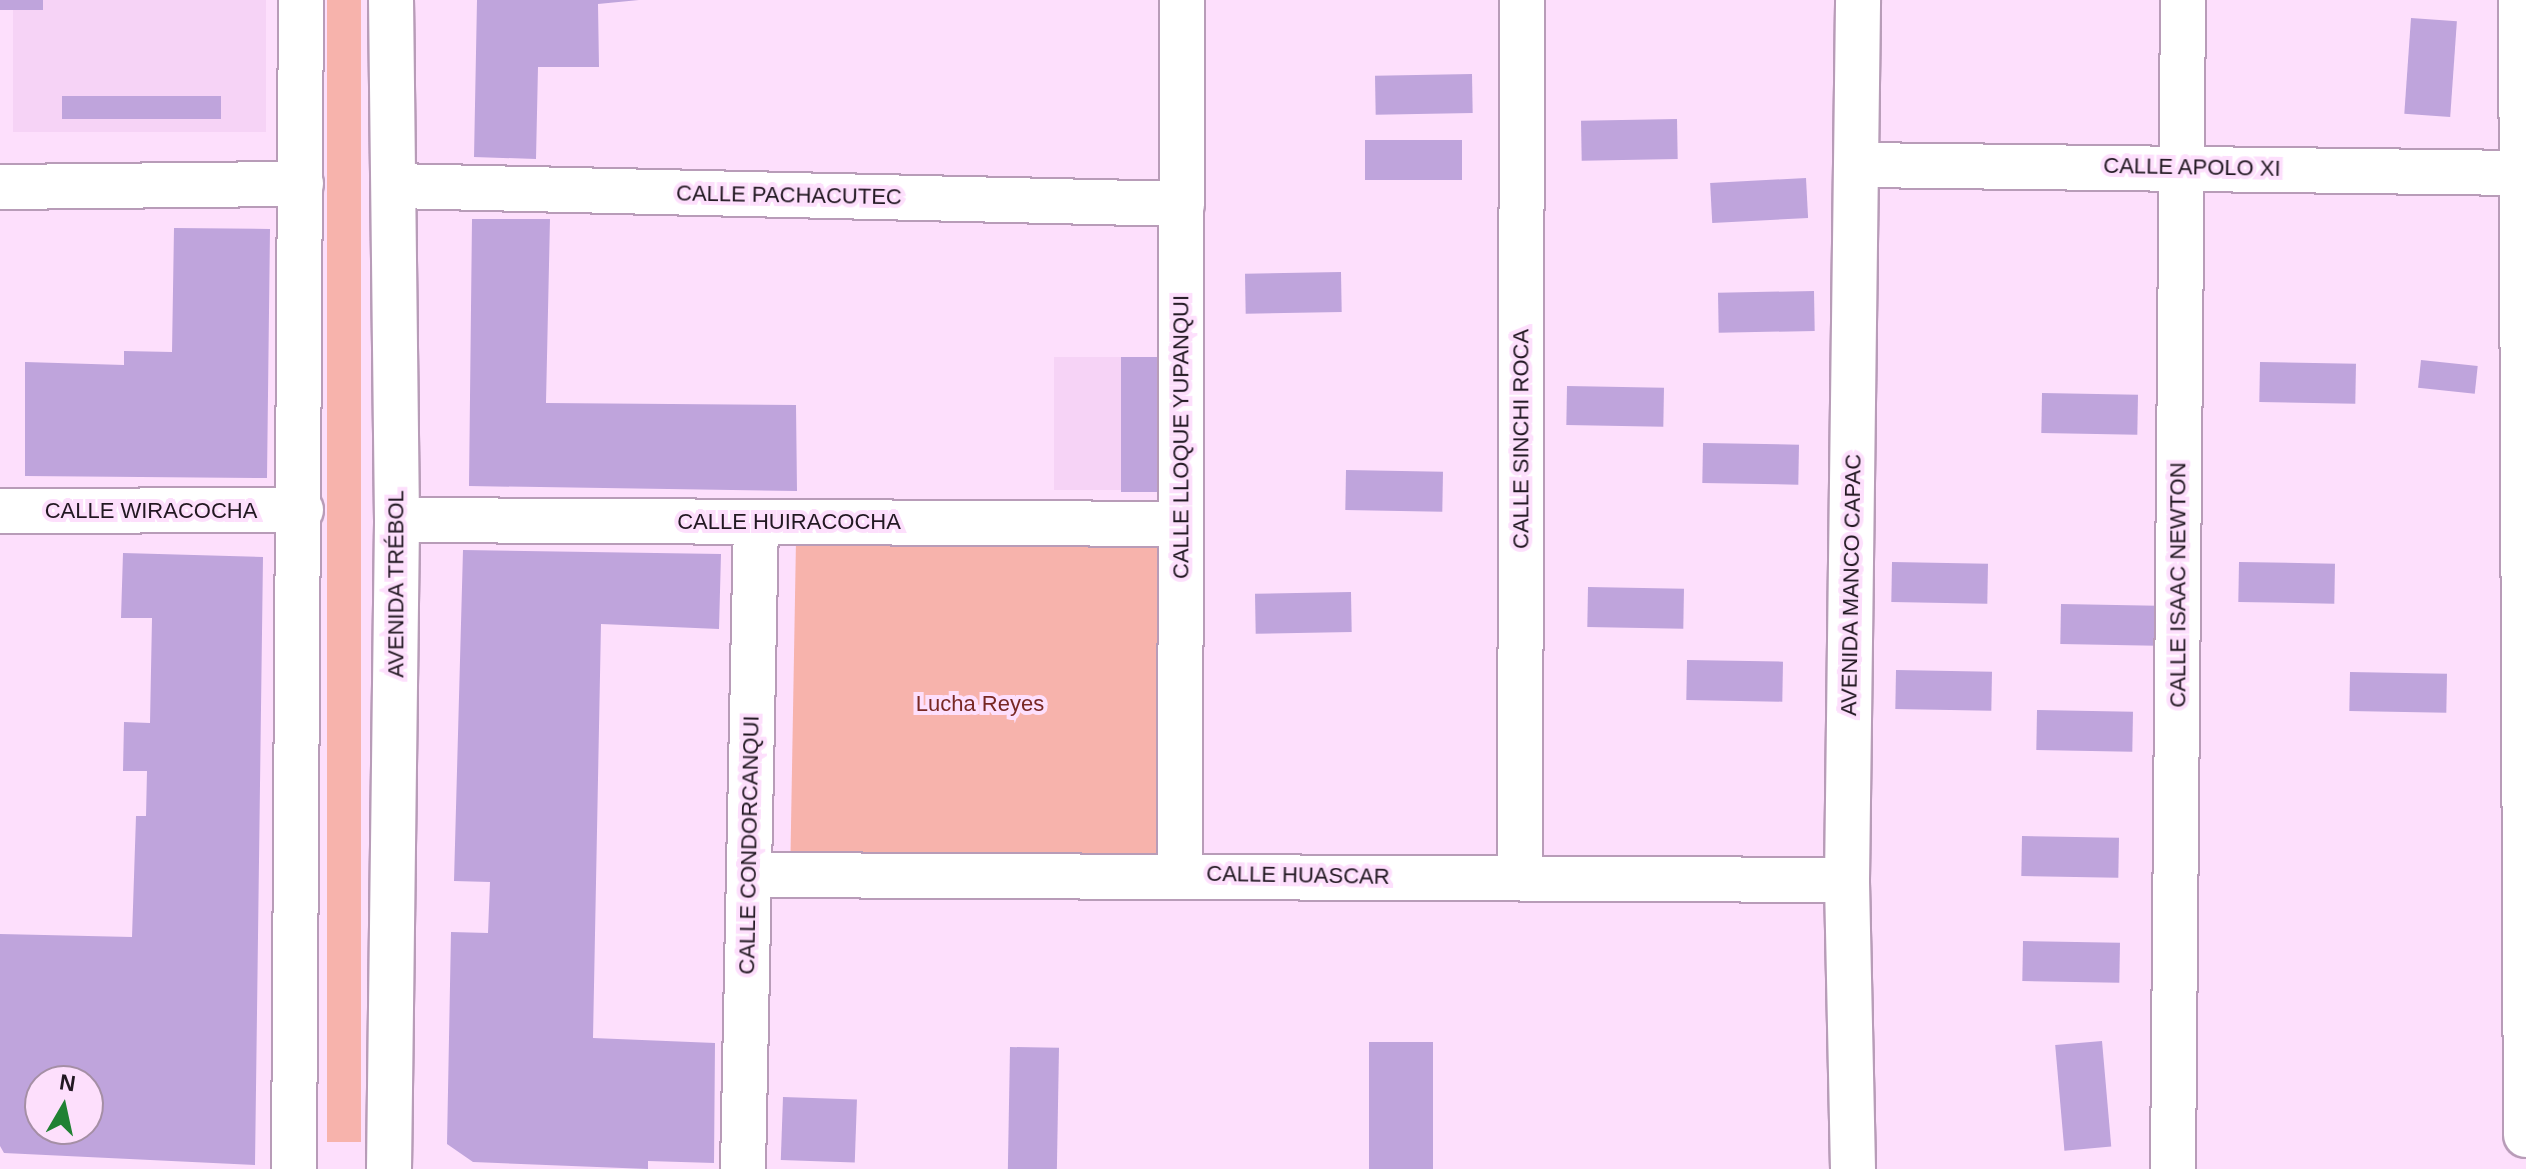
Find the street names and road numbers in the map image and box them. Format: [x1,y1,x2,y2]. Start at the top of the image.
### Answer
street label: CALLE APOLO XI [2103,152,2281,182]
street label: CALLE PACHACUTEC [676,180,902,210]
street label: CALLE LLOQUE YUPANQUI [1168,295,1194,579]
street label: CALLE SINCHI ROCA [1508,329,1534,549]
street label: AVENIDA MANCO CAPAC [1836,453,1866,717]
street label: CALLE ISAAC NEWTON [2165,462,2191,708]
street label: AVENIDA TRÉBOL [383,489,409,679]
street label: CALLE WIRACOCHA [45,498,257,524]
street label: CALLE HUIRACOCHA [677,509,901,535]
street label: CALLE CONDORCANQUI [734,715,764,975]
street label: CALLE HUASCAR [1206,860,1390,890]

